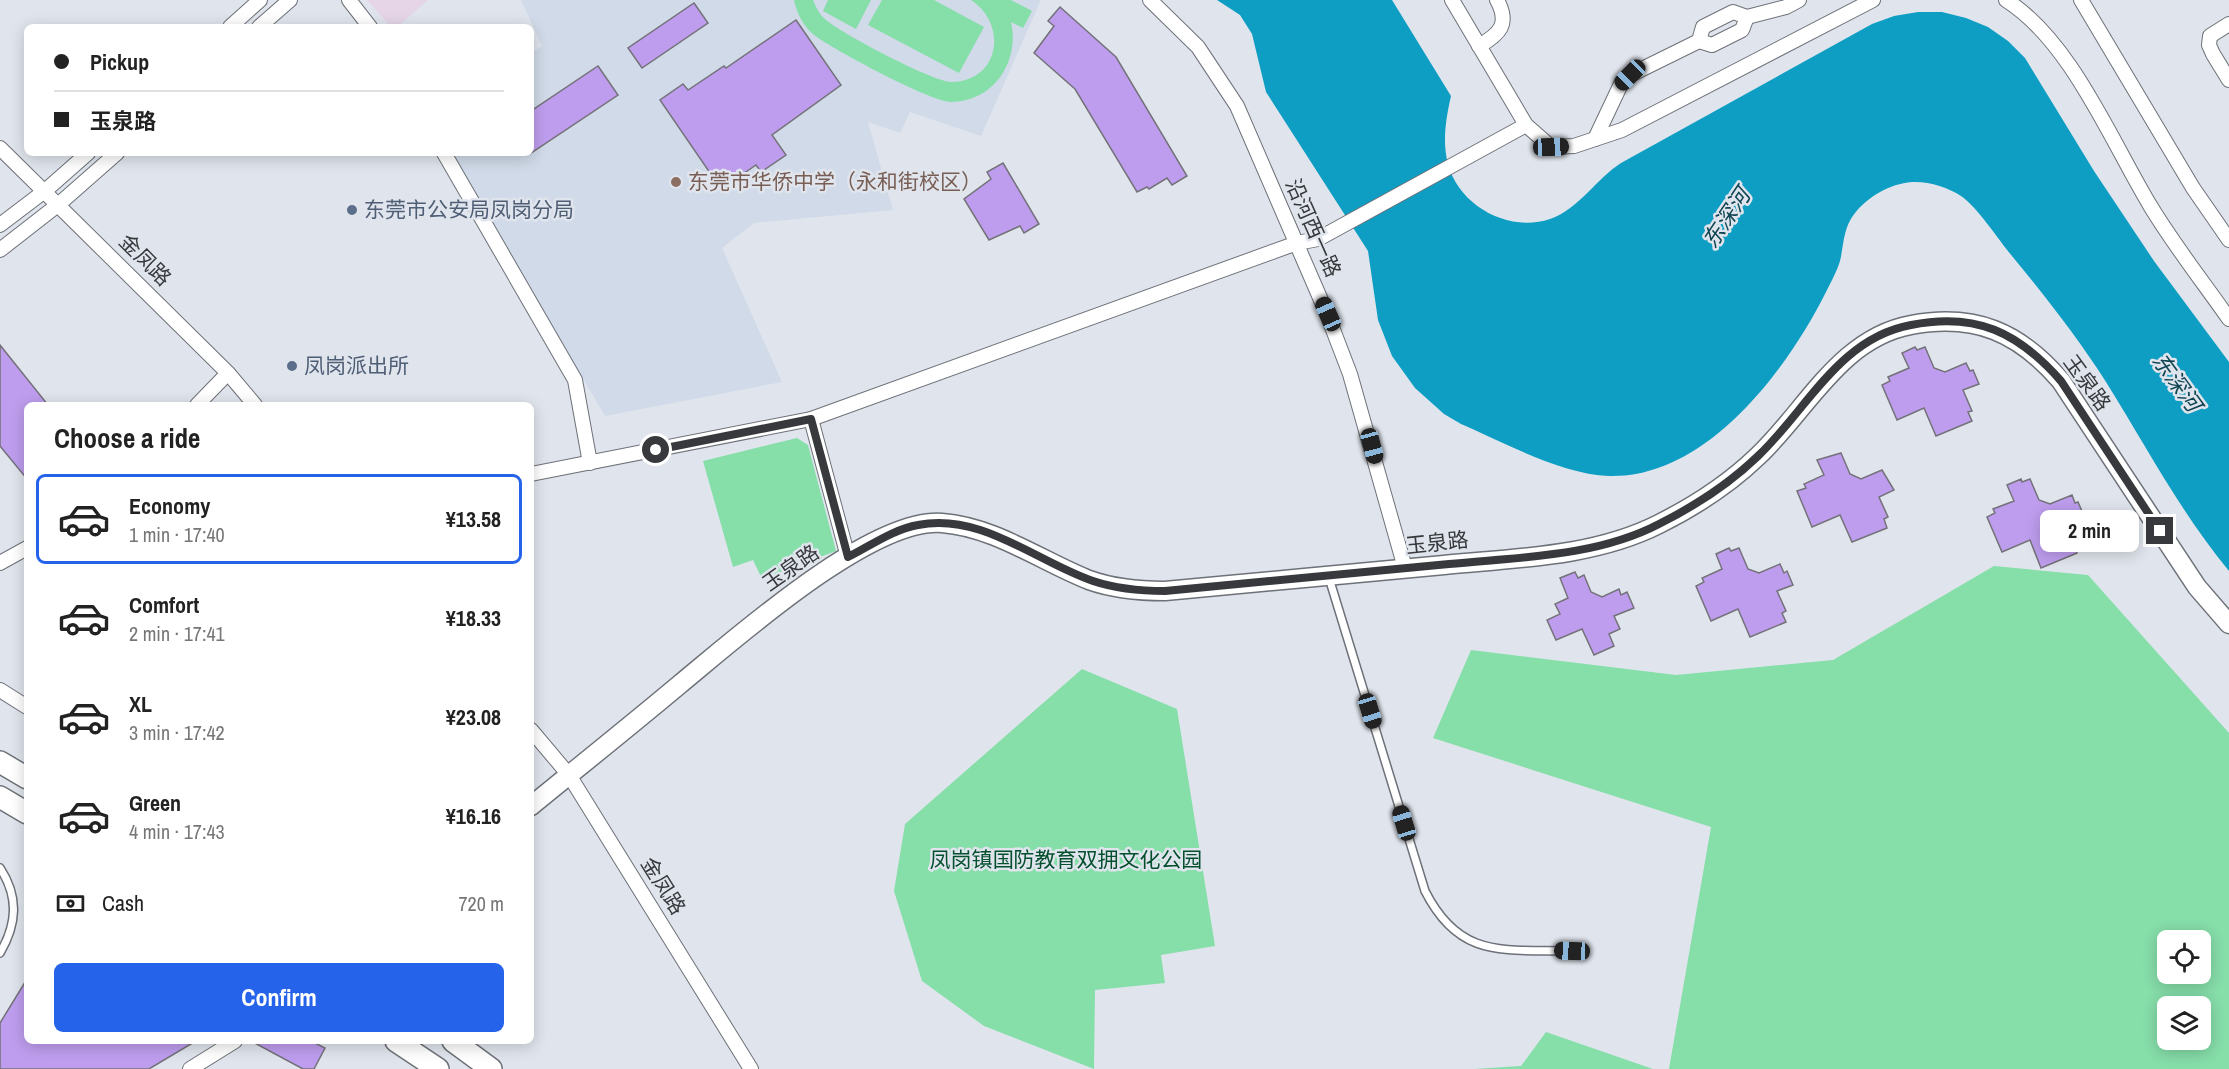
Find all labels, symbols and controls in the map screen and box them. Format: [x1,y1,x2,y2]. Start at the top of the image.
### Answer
text: Pickup [90,47,149,77]
car [1611,56,1649,94]
text: 玉泉路 [90,106,156,136]
car [1533,137,1569,157]
place label: 东莞市华侨中学（永和街校区） [688,167,982,196]
street label: 沿河西一路 [1279,174,1348,282]
marker: 东莞市华侨中学（永和街校区） [669,175,683,189]
water label: 东深河 [1695,179,1759,254]
place label: 东莞市公安局凤岗分局 [364,195,574,224]
marker: 东莞市公安局凤岗分局 [345,203,359,217]
street label: 金凤路 [113,227,178,292]
car [1312,294,1344,334]
water label: 东深河 [2145,346,2211,421]
street label: 玉泉路 [2057,349,2118,417]
place label: 凤岗派出所 [304,351,409,380]
marker: 凤岗派出所 [285,359,299,373]
text: Choose a ride [54,420,200,456]
car [1359,426,1385,466]
route start [642,436,669,463]
text: Economy [129,491,210,521]
icon: car [57,492,111,546]
text: ¥13.58 [446,504,501,534]
callout: 2 min [2040,510,2139,552]
text: 2 min [2068,517,2111,544]
route end [2146,517,2173,544]
text: 1 min · 17:40 [129,521,225,548]
street label: 玉泉路 [1404,525,1470,560]
street label: 玉泉路 [757,538,825,598]
text: Comfort [129,590,199,620]
icon: car [57,591,111,645]
text: ¥18.33 [446,603,501,633]
text: 2 min · 17:41 [129,620,225,647]
text: XL [129,689,152,719]
icon: car [57,690,111,744]
car [1356,691,1384,731]
text: ¥23.08 [446,702,501,732]
text: 3 min · 17:42 [129,719,225,746]
text: Green [129,788,181,818]
icon: car [57,789,111,843]
text: ¥16.16 [446,801,501,831]
car [1390,803,1418,843]
text: 4 min · 17:43 [129,818,225,845]
park label: 凤岗镇国防教育双拥文化公园 [930,845,1203,874]
street label: 金凤路 [634,851,692,920]
icon: cash [54,887,87,920]
text: Cash [102,888,144,918]
text: 720 m [458,890,504,917]
map controls [2157,930,2211,1050]
button: locate [2157,930,2211,984]
car [1554,941,1590,961]
button: Confirm [54,963,504,1032]
button: layers [2157,996,2211,1050]

